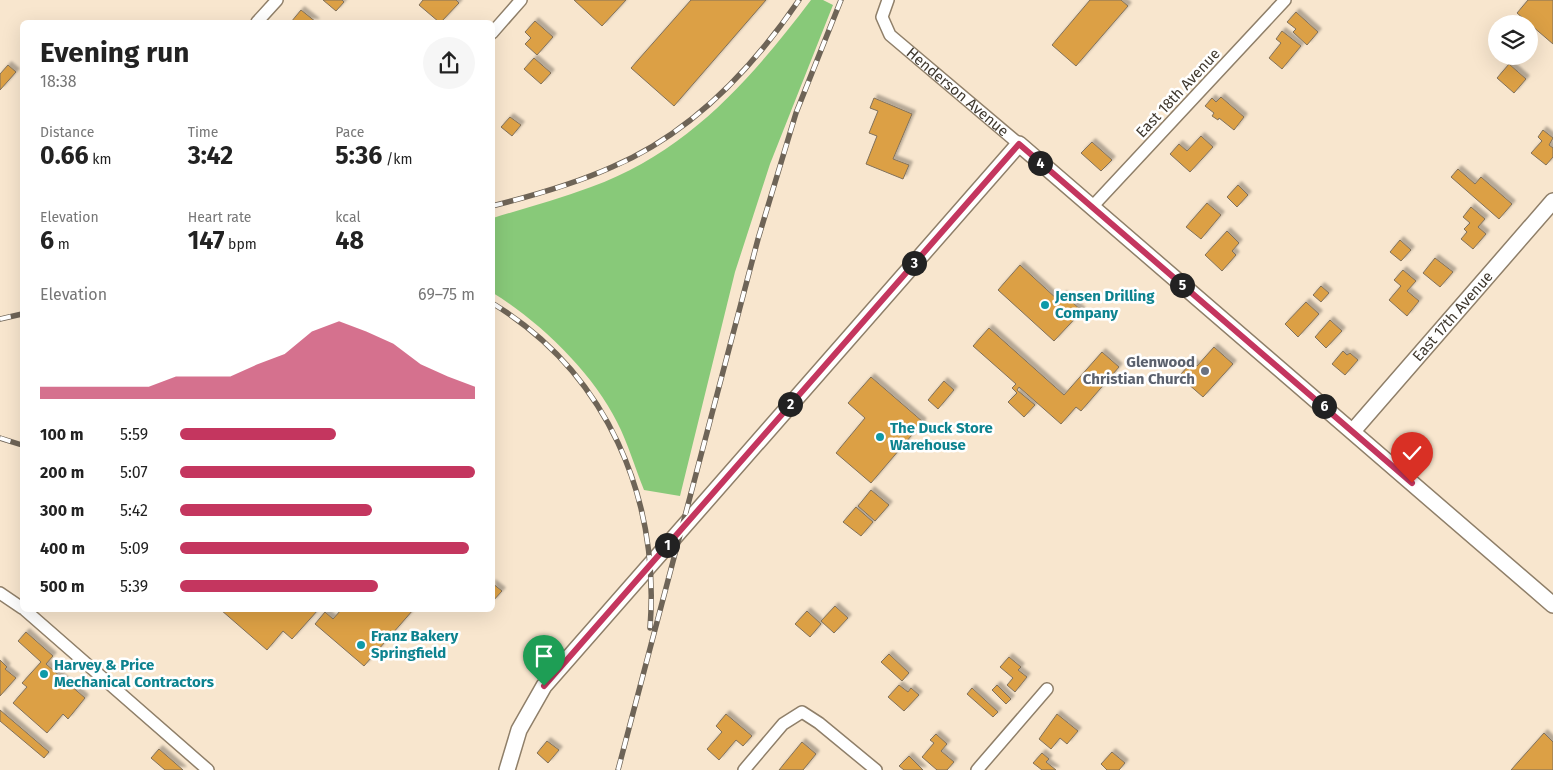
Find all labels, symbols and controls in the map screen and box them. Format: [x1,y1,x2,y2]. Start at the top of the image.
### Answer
map controls [1488,15,1538,65]
button: layers [1488,15,1538,65]
text: Evening run [40,36,189,69]
button: share [423,37,475,89]
street label: Henderson Avenue [903,44,1012,140]
street label: East 18th Avenue [1132,45,1224,141]
text: 18:38 [40,72,77,91]
text: Distance [40,124,94,141]
text: Time [188,124,218,141]
text: Pace [335,124,364,141]
text: 0.66 [40,141,89,171]
text: 3:42 [188,141,233,171]
text: 5:36 [335,141,382,171]
pin: 4 [1028,150,1052,176]
text: km [89,151,111,168]
text: /km [382,151,412,168]
text: 4 [1037,155,1044,172]
text: Elevation [40,209,99,226]
text: Heart rate [188,209,251,226]
text: kcal [335,209,361,226]
text: 6 [40,226,54,256]
text: 147 [188,226,224,256]
text: 48 [335,226,364,256]
text: m [54,236,70,253]
text: bpm [224,236,257,253]
pin: 3 [902,250,926,276]
text: 3 [911,255,918,272]
street label: East 17th Avenue [1409,268,1497,365]
pin: 5 [1170,272,1194,298]
text: 5 [1179,277,1186,294]
text: Elevation [40,285,107,304]
text: 69–75 m [418,285,475,304]
place label: Jensen Drilling Company [1054,287,1155,322]
marker: Jensen Drilling Company [1039,299,1051,311]
place label: Glenwood Christian Church [1083,353,1195,388]
marker: Glenwood Christian Church [1199,365,1211,377]
pin: 2 [778,392,802,416]
pin: 6 [1312,394,1336,418]
text: 2 [787,396,794,413]
text: 6 [1321,398,1328,415]
place label: The Duck Store Warehouse [890,419,993,454]
text: 100 m [40,425,83,444]
text: 5:59 [120,425,148,444]
marker: The Duck Store Warehouse [874,431,886,443]
pin [1391,432,1433,483]
icon: check [1398,439,1426,467]
text: 200 m [40,463,84,482]
text: 5:07 [120,463,148,482]
text: 300 m [40,501,84,520]
text: 5:42 [120,501,148,520]
pin: 1 [654,532,680,558]
text: 1 [664,537,671,554]
text: 400 m [40,539,85,558]
text: 5:09 [120,539,149,558]
text: 500 m [40,577,85,596]
text: 5:39 [120,577,148,596]
place label: Franz Bakery Springfield [371,627,458,662]
pin [523,635,565,686]
marker: Franz Bakery Springfield [355,639,367,651]
icon: arrive [530,642,558,670]
place label: Harvey & Price Mechanical Contractors [54,656,214,691]
marker: Harvey & Price Mechanical Contractors [38,668,50,680]

